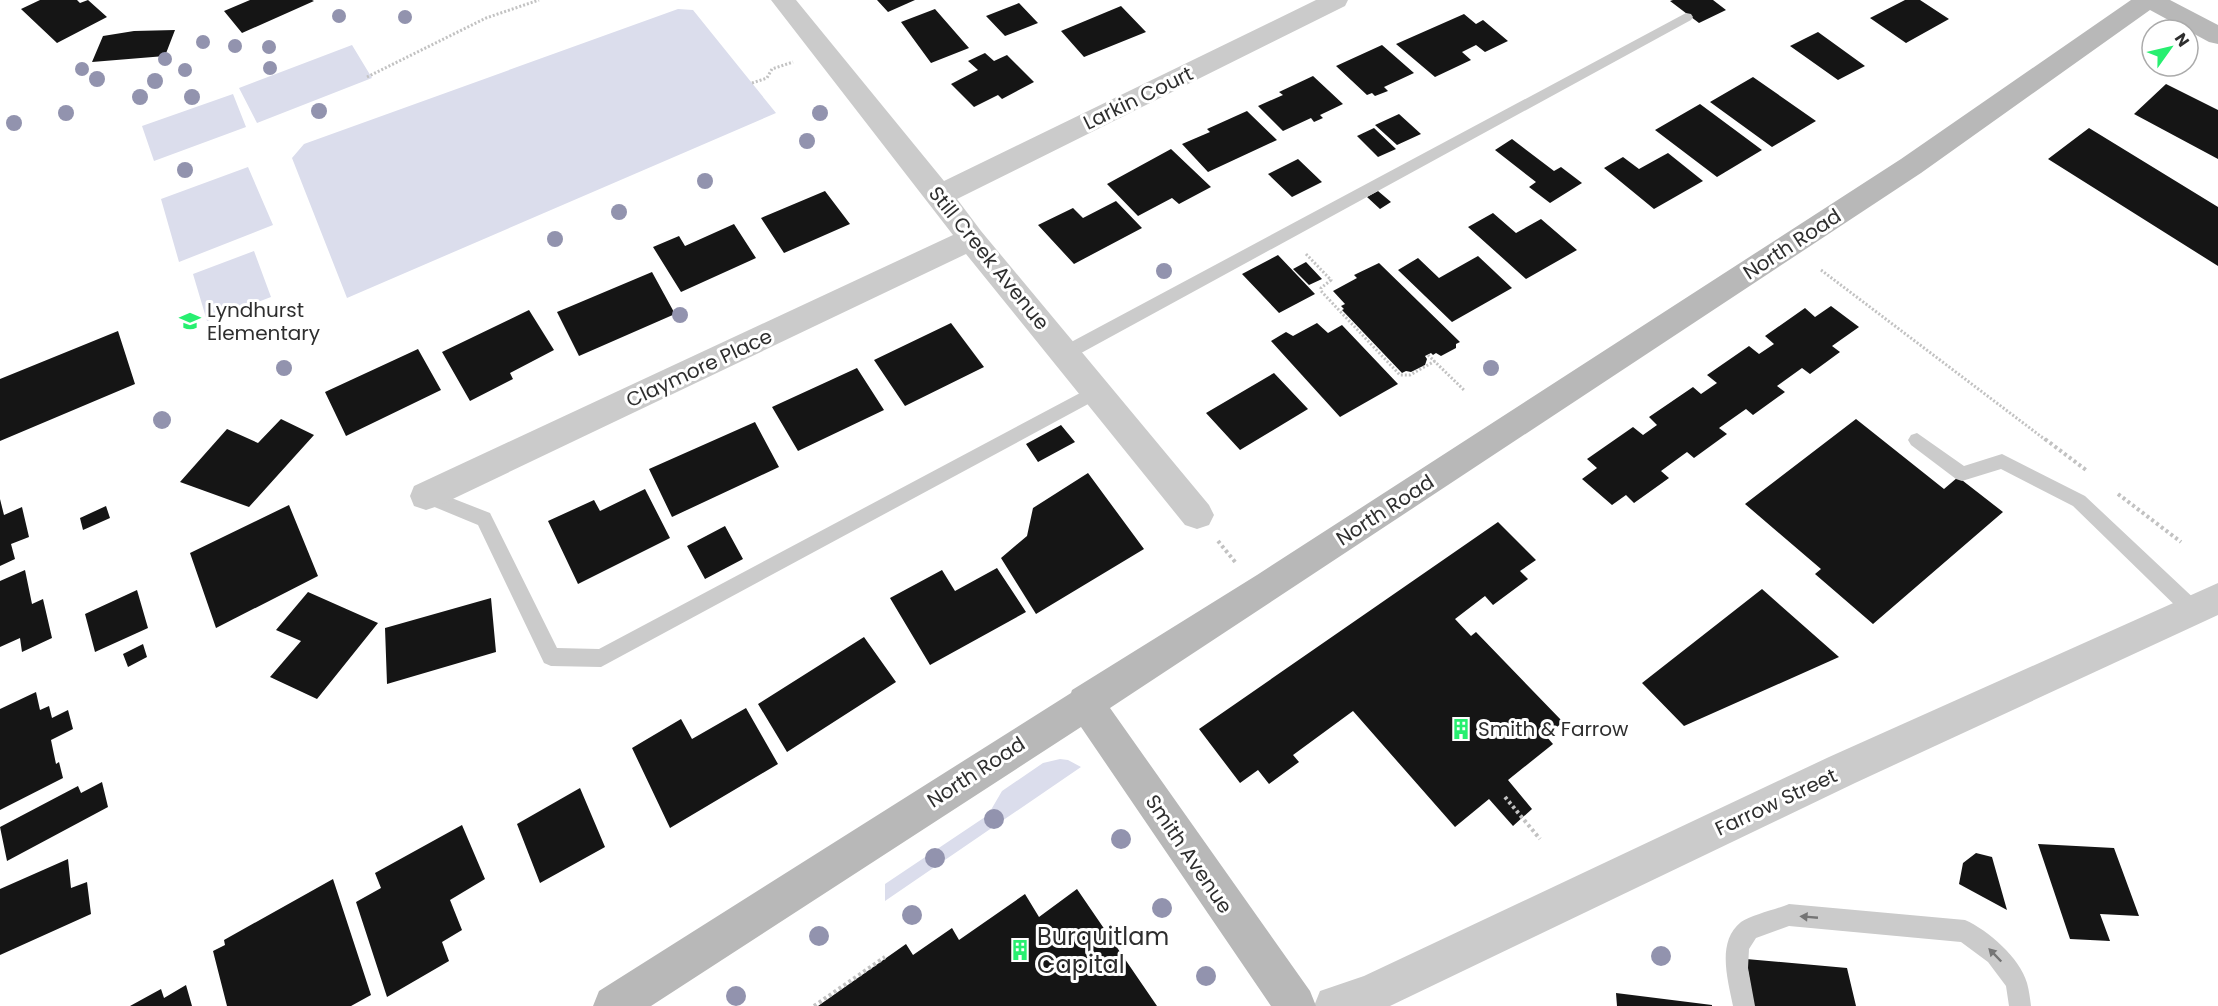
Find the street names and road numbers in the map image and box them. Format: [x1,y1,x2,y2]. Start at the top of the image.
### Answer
street label: Larkin Court [1078,59,1198,137]
street label: Still Creek Avenue [922,180,1056,336]
street label: North Road [1738,202,1846,286]
street label: Claymore Place [621,322,777,414]
street label: North Road [1331,468,1439,552]
street label: North Road [922,730,1030,814]
street label: Farrow Street [1710,761,1842,843]
street label: Smith Avenue [1139,789,1239,919]

